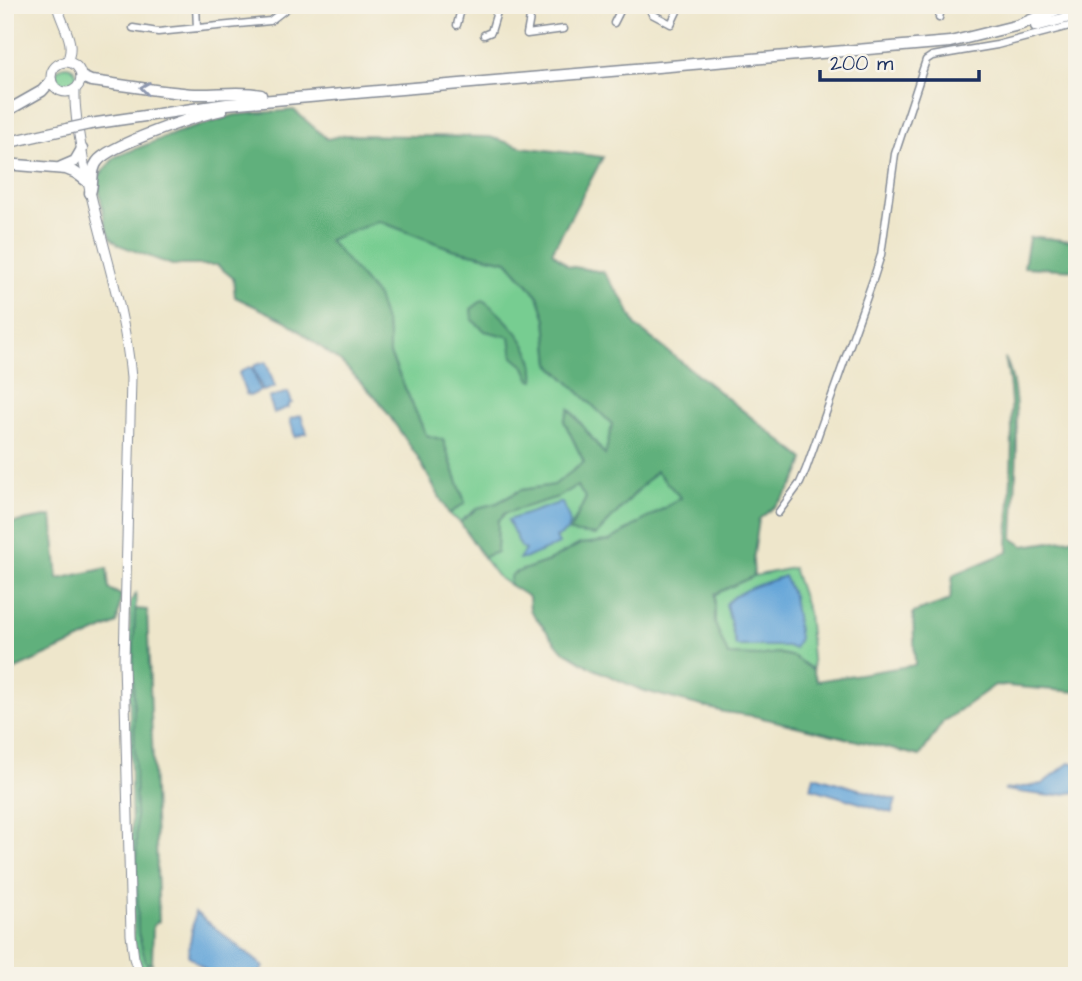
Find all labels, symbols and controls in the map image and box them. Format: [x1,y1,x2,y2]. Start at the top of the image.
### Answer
scale bar [820,38,979,82]
text: 200 m [830,49,894,78]
one-way arrow [139,81,151,96]

